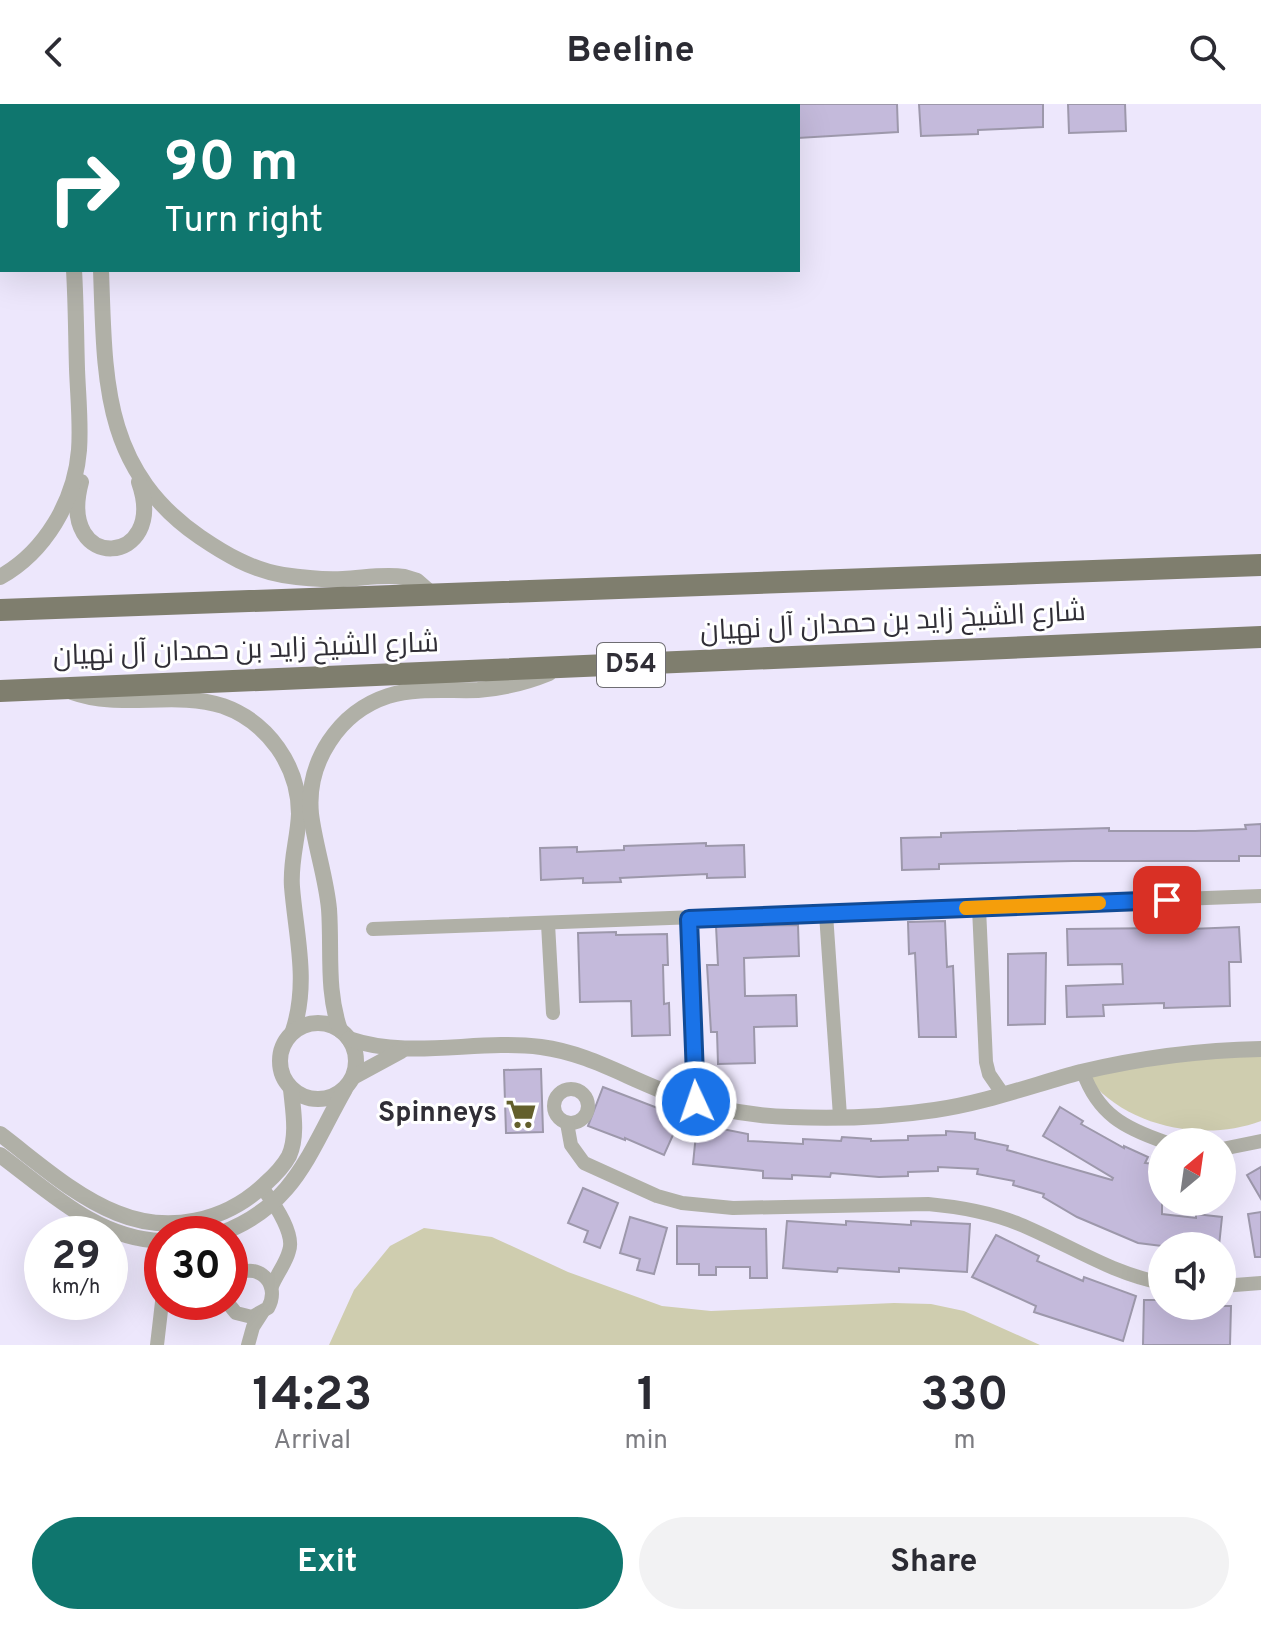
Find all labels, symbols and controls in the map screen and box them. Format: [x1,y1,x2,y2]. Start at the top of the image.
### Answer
text: Beeline [566,29,695,75]
icon: back [32,30,76,74]
icon: search [1185,30,1229,74]
text: 90 m [164,130,299,200]
icon: right [32,136,136,240]
text: Turn right [164,199,323,245]
street label: شارع الشيخ زايد بن حمدان آل نهيان [699,595,1087,651]
street label: شارع الشيخ زايد بن حمدان آل نهيان [52,626,440,676]
road number: D54 [597,643,665,687]
pin [1133,866,1201,934]
icon: arrive [1145,878,1189,922]
position arrow [654,1060,738,1144]
place label: Spinneys [378,1096,497,1132]
supermarket icon: Spinneys [504,1097,538,1131]
north arrow [1148,1128,1236,1216]
map controls [1148,1128,1236,1320]
speed limit sign: 30 [144,1216,248,1320]
button: sound [1148,1232,1236,1320]
text: 29 [51,1233,101,1283]
text: km/h [52,1275,100,1301]
text: 14:23 [252,1367,372,1427]
text: 1 [637,1367,656,1427]
text: 330 [920,1367,1009,1427]
text: Arrival [274,1425,351,1458]
text: min [625,1425,668,1458]
text: m [953,1425,975,1458]
button: Exit [32,1517,623,1609]
button: Share [639,1517,1229,1609]

